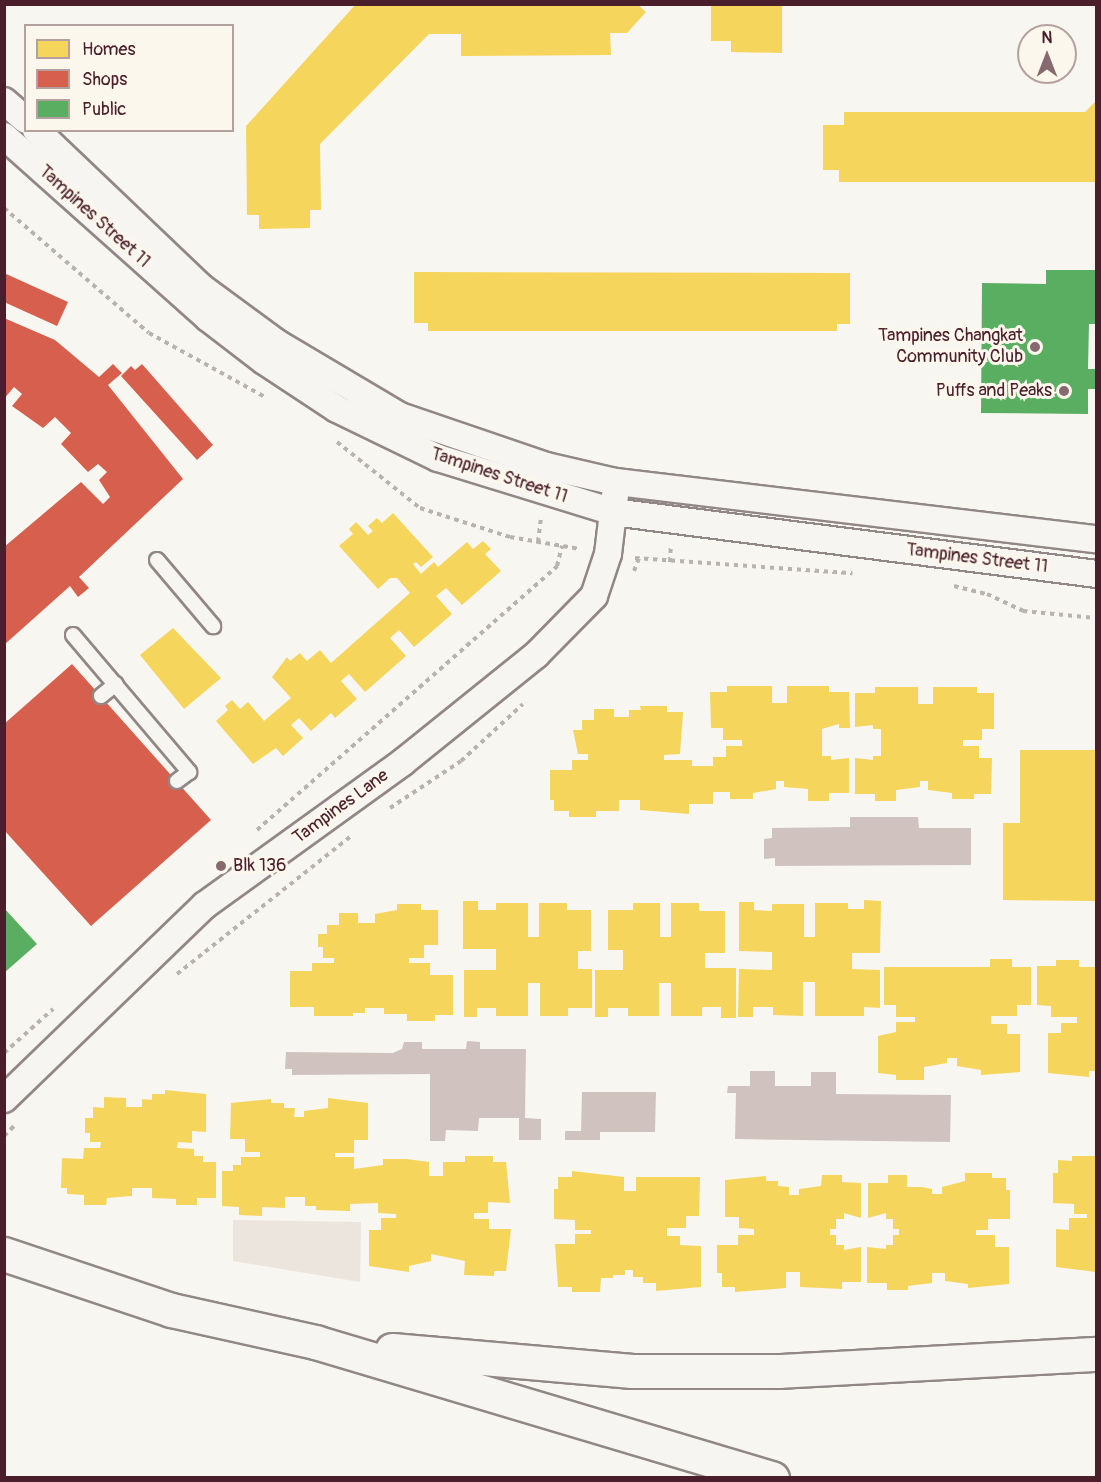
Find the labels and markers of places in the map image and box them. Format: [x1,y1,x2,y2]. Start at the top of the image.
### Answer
place label: Tampines Changkat Community Club [878,326,1023,368]
marker: Tampines Changkat Community Club [1028,340,1042,354]
place label: Puffs and Peaks [936,380,1052,402]
marker: Puffs and Peaks [1057,384,1071,398]
place label: Blk 136 [233,855,286,877]
marker: Blk 136 [214,859,228,873]

